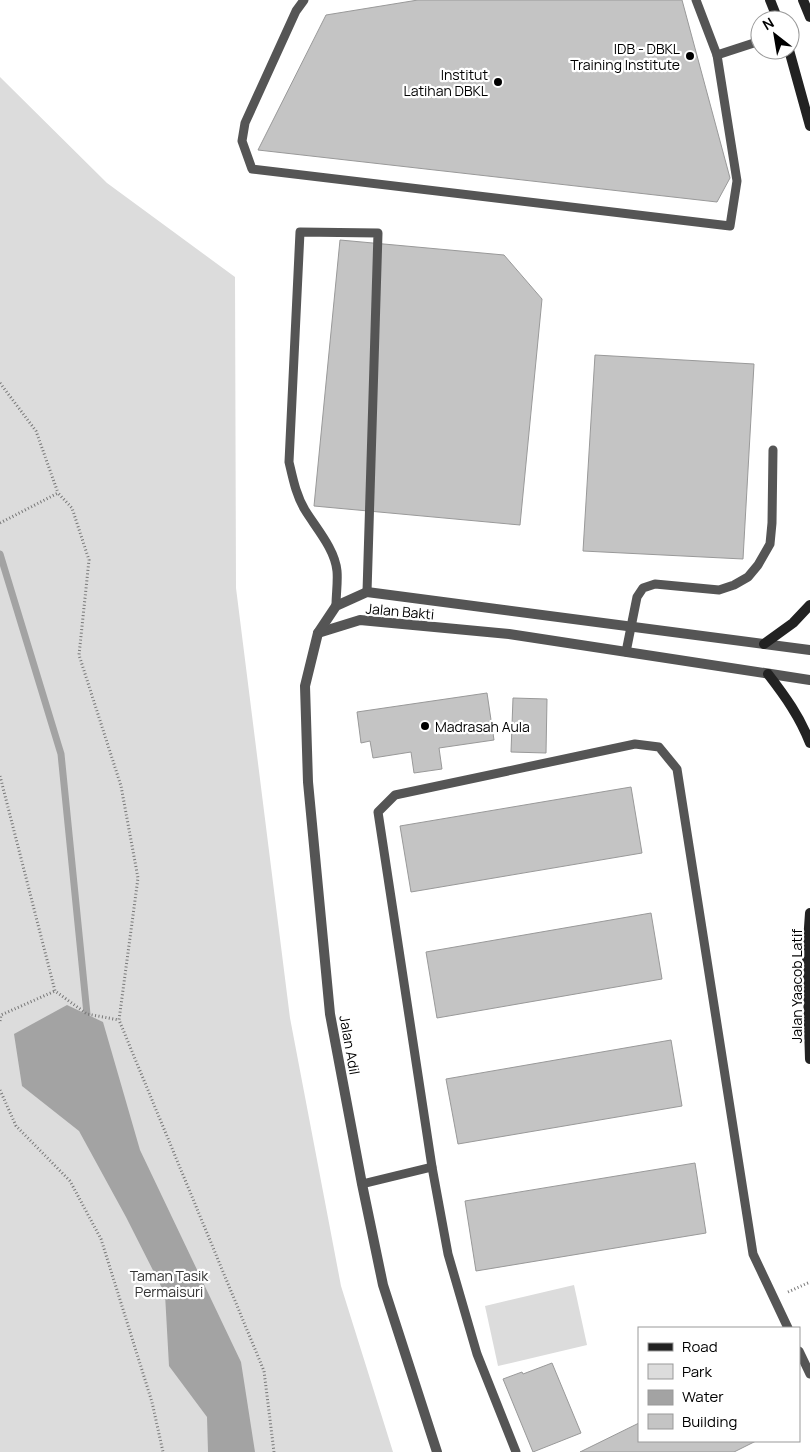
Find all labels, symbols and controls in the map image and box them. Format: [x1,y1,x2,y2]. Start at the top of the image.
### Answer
north arrow [750,10,800,60]
text: N [759,13,777,34]
place label: IDB - DBKL Training Institute [570,39,680,74]
marker: IDB - DBKL Training Institute [684,50,696,62]
place label: Institut Latihan DBKL [404,65,488,100]
marker: Institut Latihan DBKL [492,76,504,88]
street label: Jalan Bakti [365,599,435,623]
place label: Madrasah Aula [435,717,530,736]
marker: Madrasah Aula [419,720,431,732]
street label: Jalan Yaacob Latif [787,929,806,1043]
street label: Jalan Adil [335,1014,365,1076]
park label: Taman Tasik Permaisuri [130,1266,209,1301]
legend [638,1327,800,1442]
text: Road [682,1336,718,1357]
text: Park [682,1361,712,1382]
text: Water [682,1386,724,1407]
text: Building [682,1411,737,1432]

